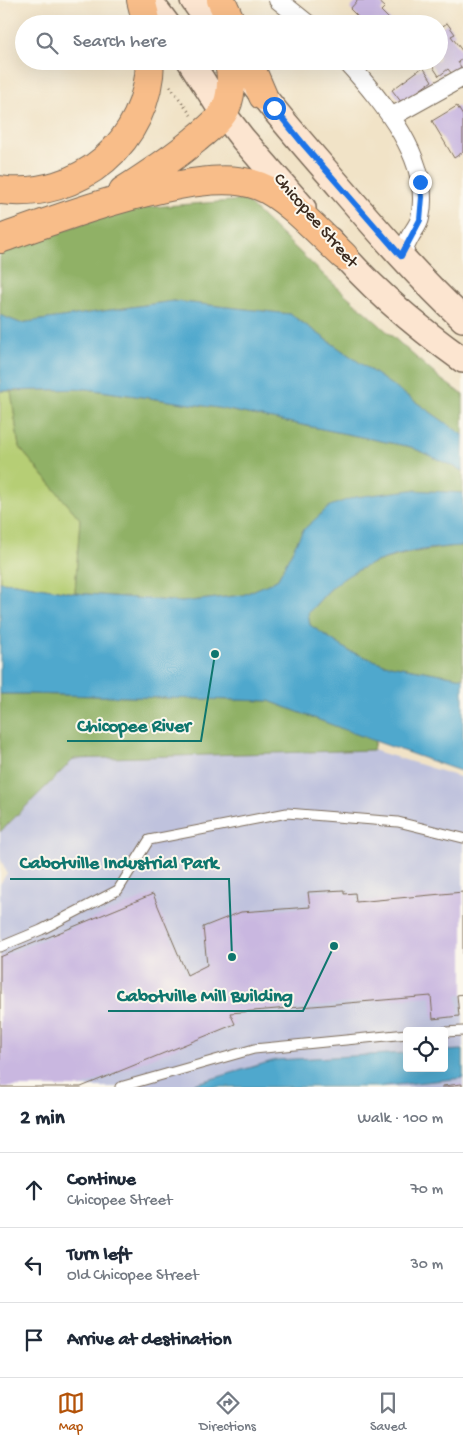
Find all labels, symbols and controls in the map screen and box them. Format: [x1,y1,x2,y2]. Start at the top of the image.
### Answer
search box [15,15,448,70]
icon: search [33,29,61,57]
text: Search here [73,31,167,54]
route start [263,97,286,120]
street label: Chicopee Street [268,169,363,274]
route end [409,171,432,194]
callout: Chicopee River [67,707,201,741]
text: Chicopee River [76,716,193,739]
callout: Cabotville Industrial Park [10,845,229,879]
text: Cabotville Industrial Park [19,853,221,876]
callout: Cabotville Mill Building [108,977,303,1011]
text: Cabotville Mill Building [116,986,293,1009]
map controls [403,1027,448,1072]
button: locate [403,1027,448,1072]
text: 2 min [20,1107,65,1132]
text: Walk · 100 m [357,1110,443,1129]
text: Continue [67,1169,136,1192]
icon: ahead [20,1176,48,1204]
text: 70 m [410,1181,443,1200]
text: Chicopee Street [67,1192,172,1211]
text: Turn left [67,1244,131,1267]
icon: left [20,1251,48,1279]
text: 30 m [410,1256,443,1275]
text: Old Chicopee Street [67,1267,199,1286]
icon: arrive [20,1326,48,1354]
text: Arrive at destination [67,1329,231,1352]
tab: Map [57,1389,85,1436]
tab: Directions [199,1389,256,1436]
tab: Saved [370,1389,406,1436]

